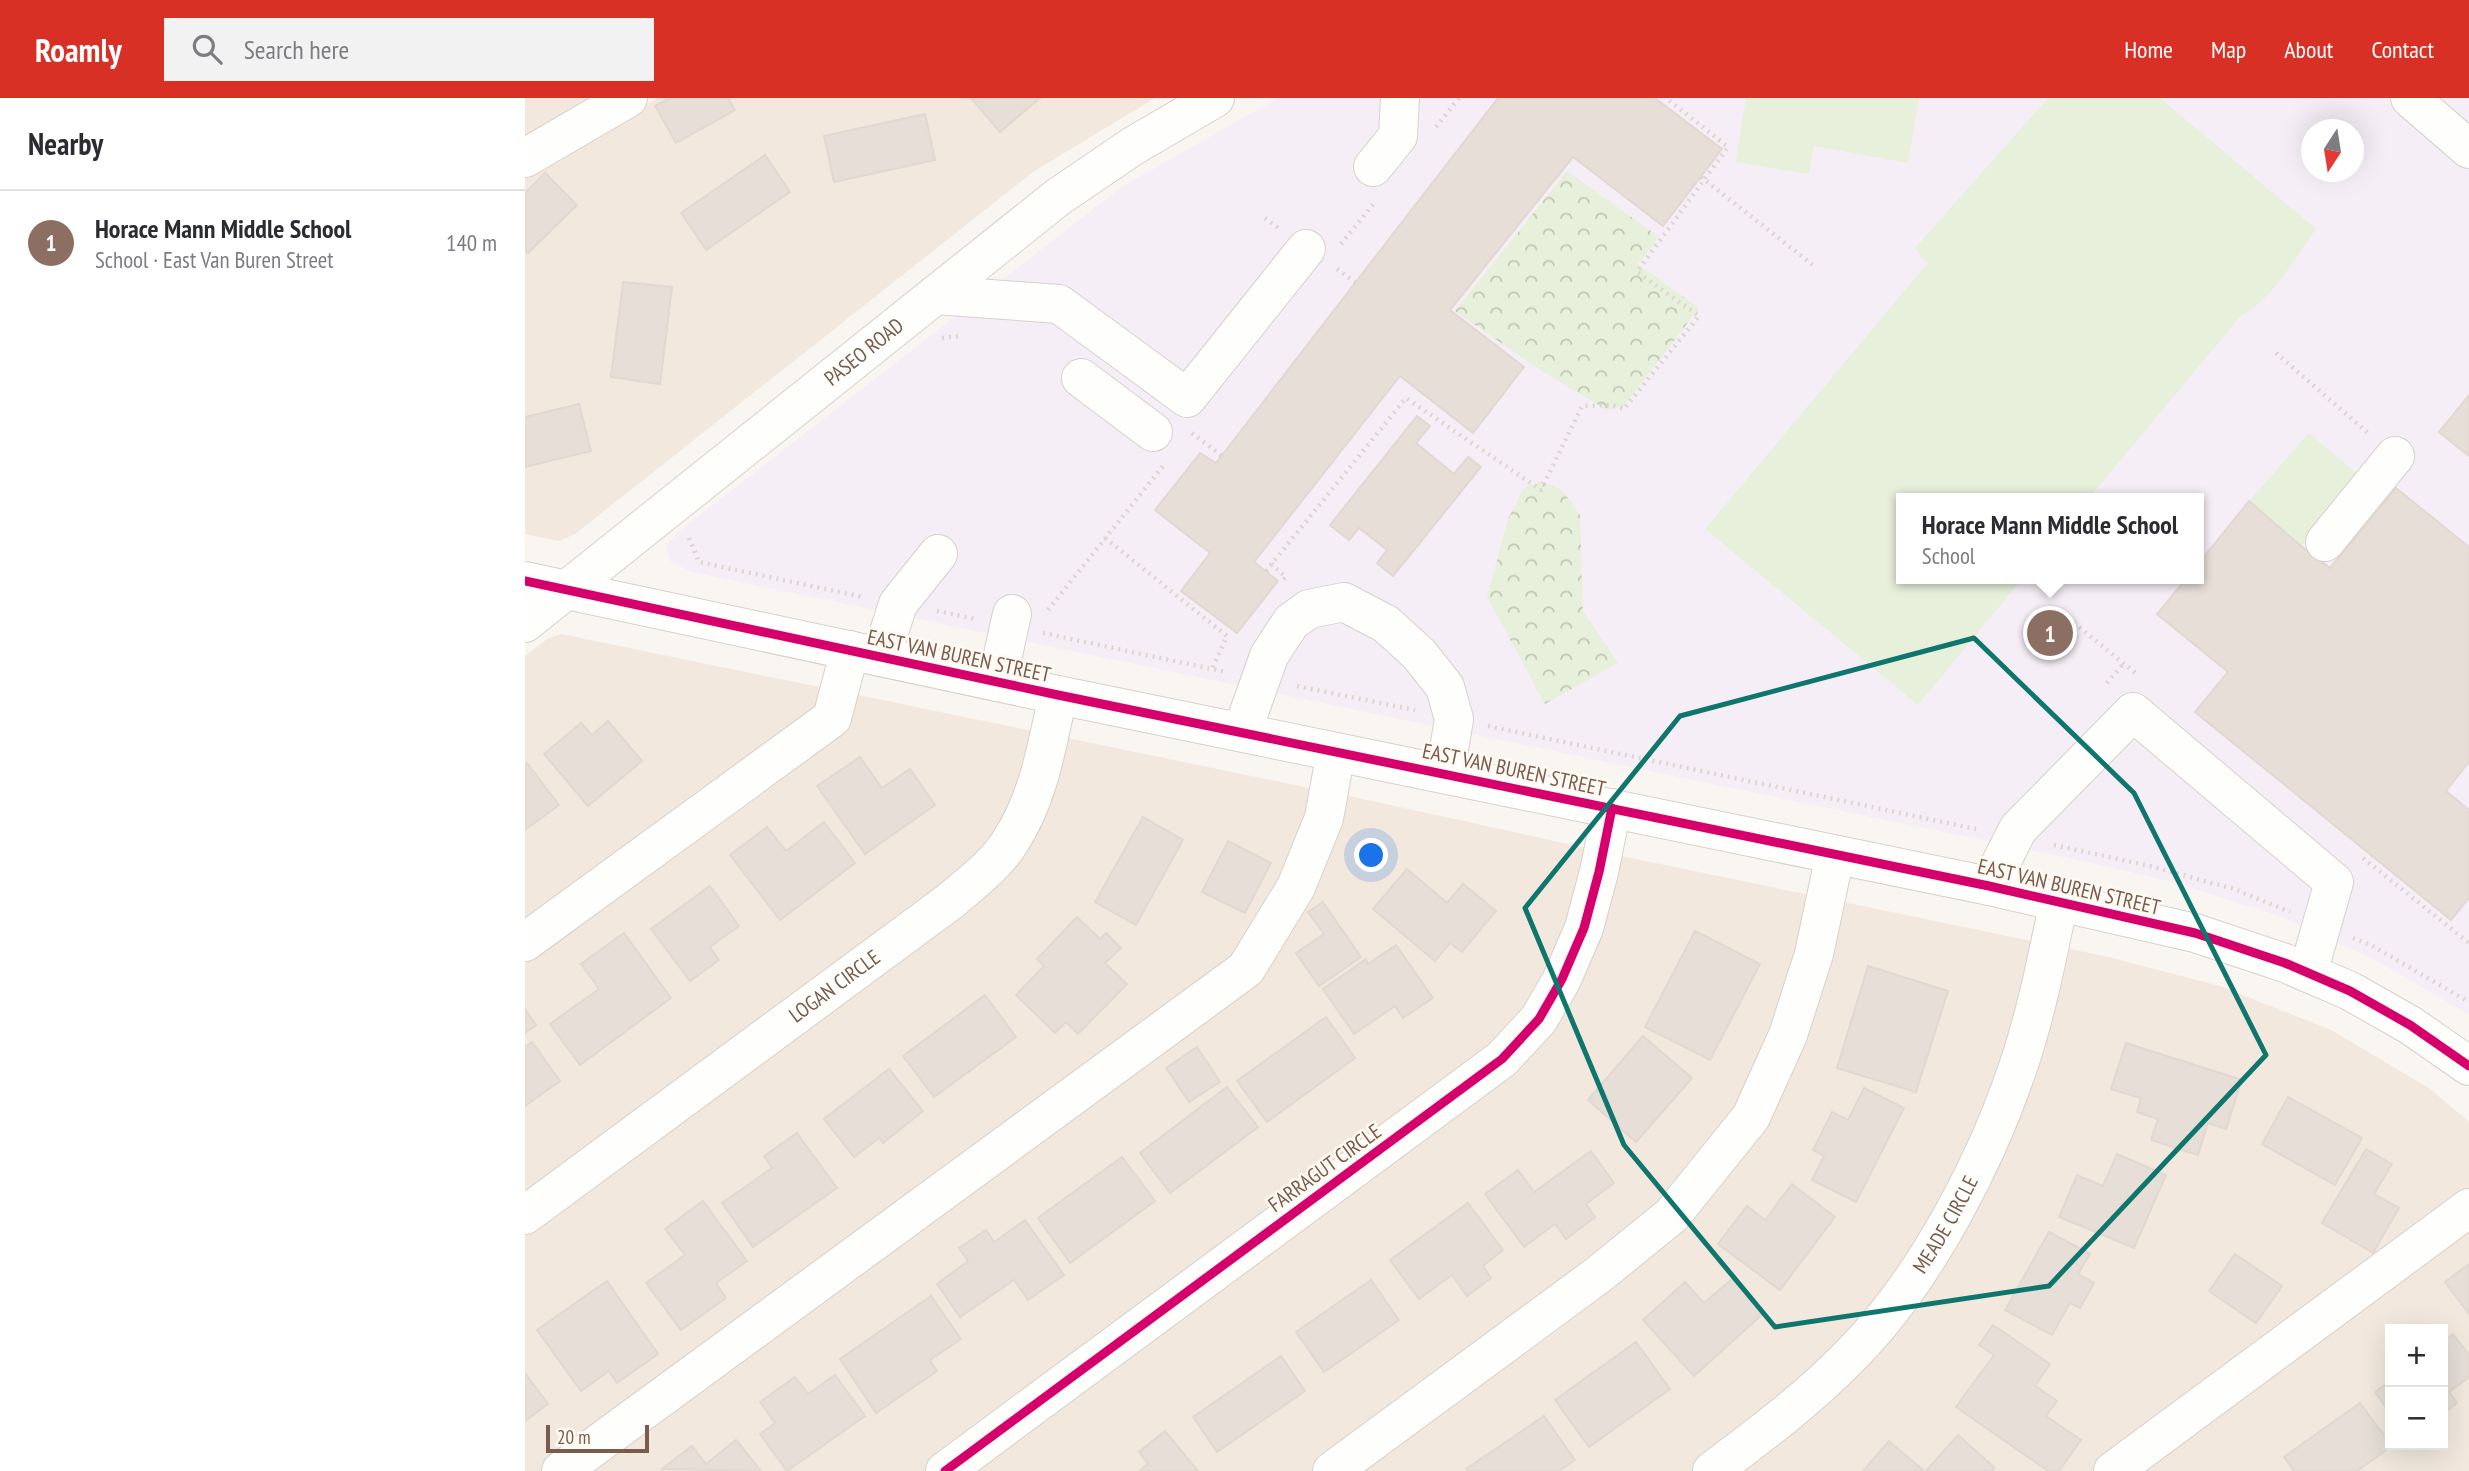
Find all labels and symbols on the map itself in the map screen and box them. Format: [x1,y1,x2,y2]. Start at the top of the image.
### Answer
north arrow [2301,119,2364,182]
street label: PASEO ROAD [819,312,909,391]
pin: 1 [2027,607,2073,659]
street label: EAST VAN BUREN STREET [865,623,1054,688]
street label: EAST VAN BUREN STREET [1420,737,1609,802]
your location [1354,838,1388,872]
street label: EAST VAN BUREN STREET [1975,852,2164,921]
street label: LOGAN CIRCLE [784,943,885,1028]
street label: FARRAGUT CIRCLE [1263,1117,1387,1218]
street label: MEADE CIRCLE [1907,1171,1984,1278]
scale bar [546,1422,649,1454]

